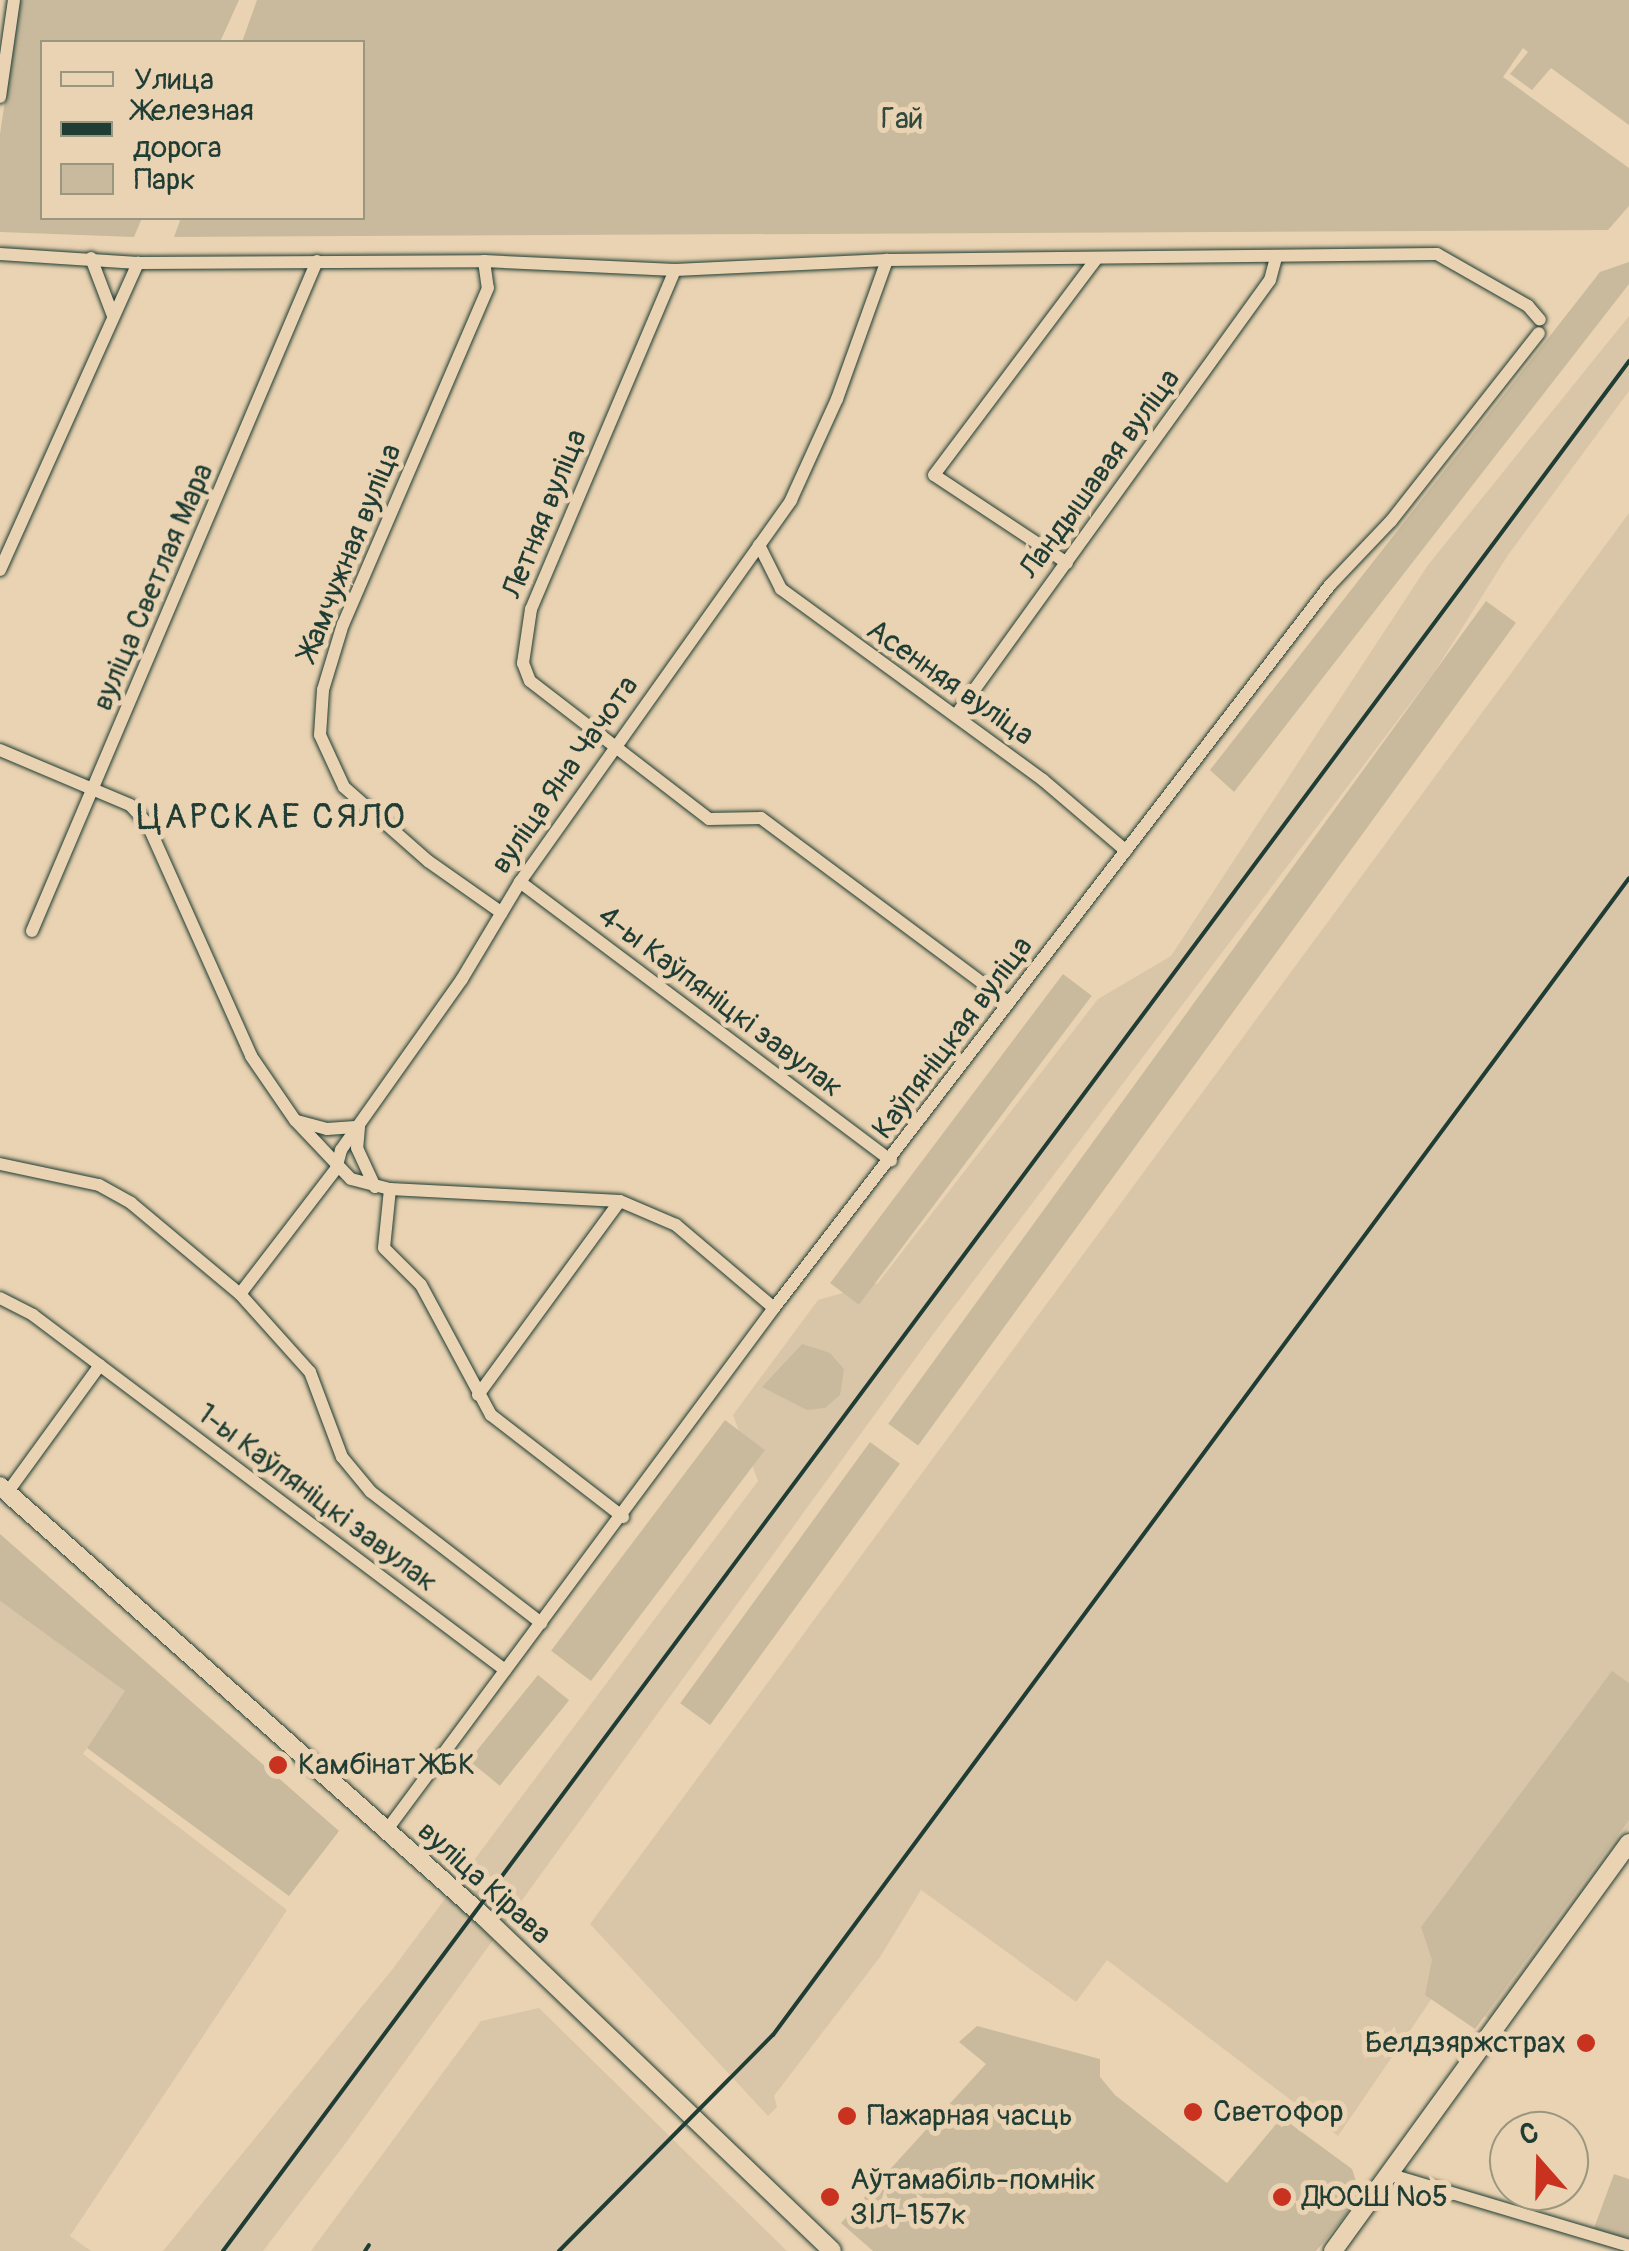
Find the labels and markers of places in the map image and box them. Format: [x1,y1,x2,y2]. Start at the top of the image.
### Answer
place label: Камбінат ЖБК [298,1747,475,1783]
marker: Камбінат ЖБК [267,1754,289,1776]
place label: Белдзяржстрах [1365,2025,1566,2061]
marker: Белдзяржстрах [1575,2032,1597,2054]
place label: Светофор [1213,2094,1344,2130]
place label: Пажарная часць [867,2098,1073,2134]
marker: Светофор [1182,2101,1204,2123]
marker: Пажарная часць [836,2105,858,2127]
place label: Аўтамабіль-помнік ЗІЛ-157к [850,2162,1096,2232]
place label: ДЮСШ №5 [1302,2179,1448,2215]
marker: Аўтамабіль-помнік ЗІЛ-157к [819,2186,841,2208]
marker: ДЮСШ №5 [1271,2186,1293,2208]

